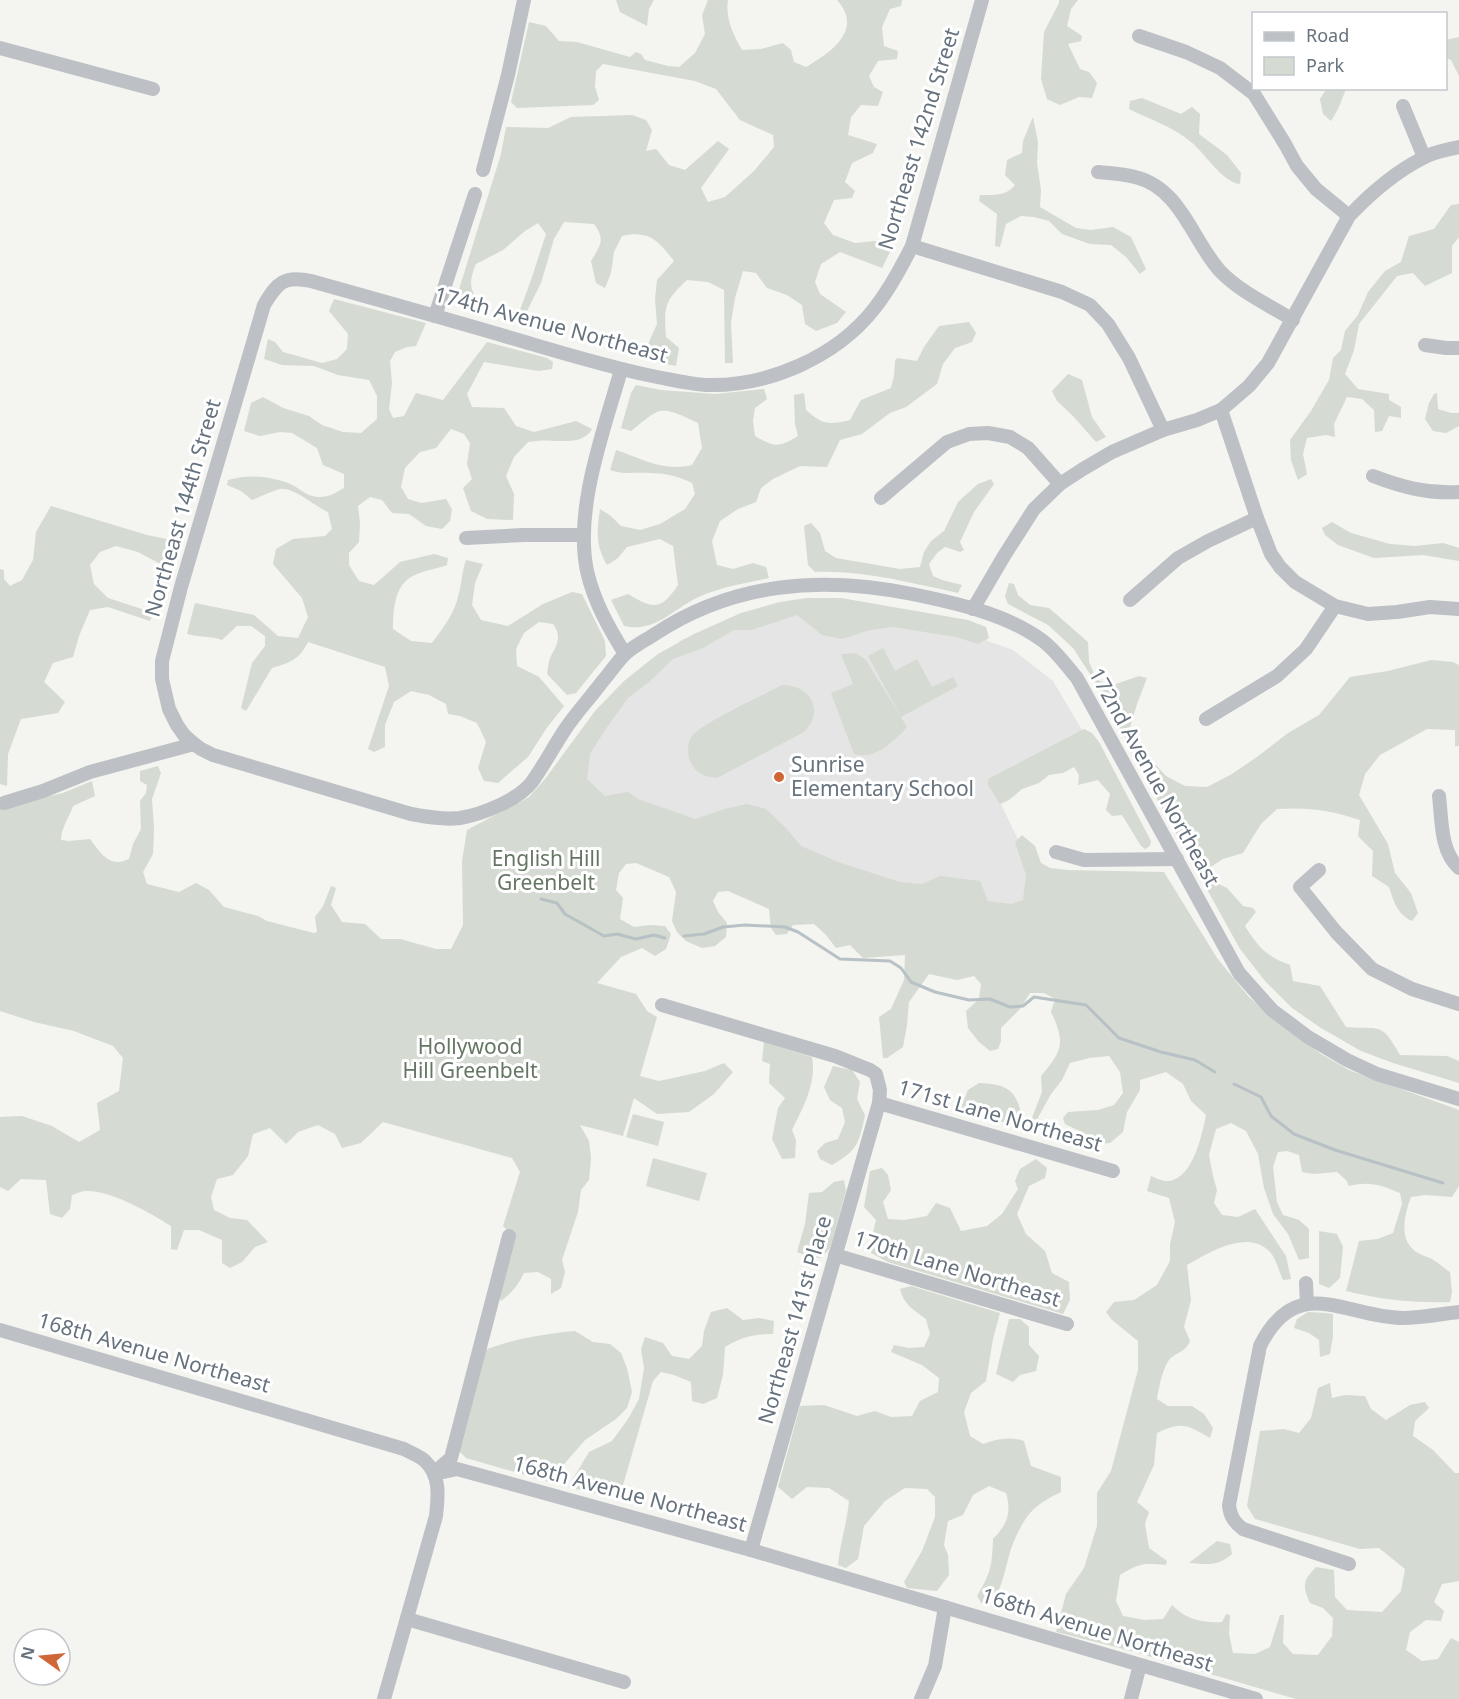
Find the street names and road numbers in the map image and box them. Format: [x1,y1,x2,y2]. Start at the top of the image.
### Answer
street label: Northeast 142nd Street [871,24,965,253]
street label: 174th Avenue Northeast [432,279,671,369]
street label: Northeast 144th Street [138,395,227,620]
street label: 172nd Avenue Northeast [1083,662,1227,891]
street label: 171st Lane Northeast [895,1072,1106,1158]
street label: Northeast 141st Place [751,1212,837,1427]
street label: 170th Lane Northeast [851,1223,1064,1313]
street label: 168th Avenue Northeast [35,1305,274,1399]
street label: 168th Avenue Northeast [511,1448,750,1538]
street label: 168th Avenue Northeast [978,1581,1217,1678]

